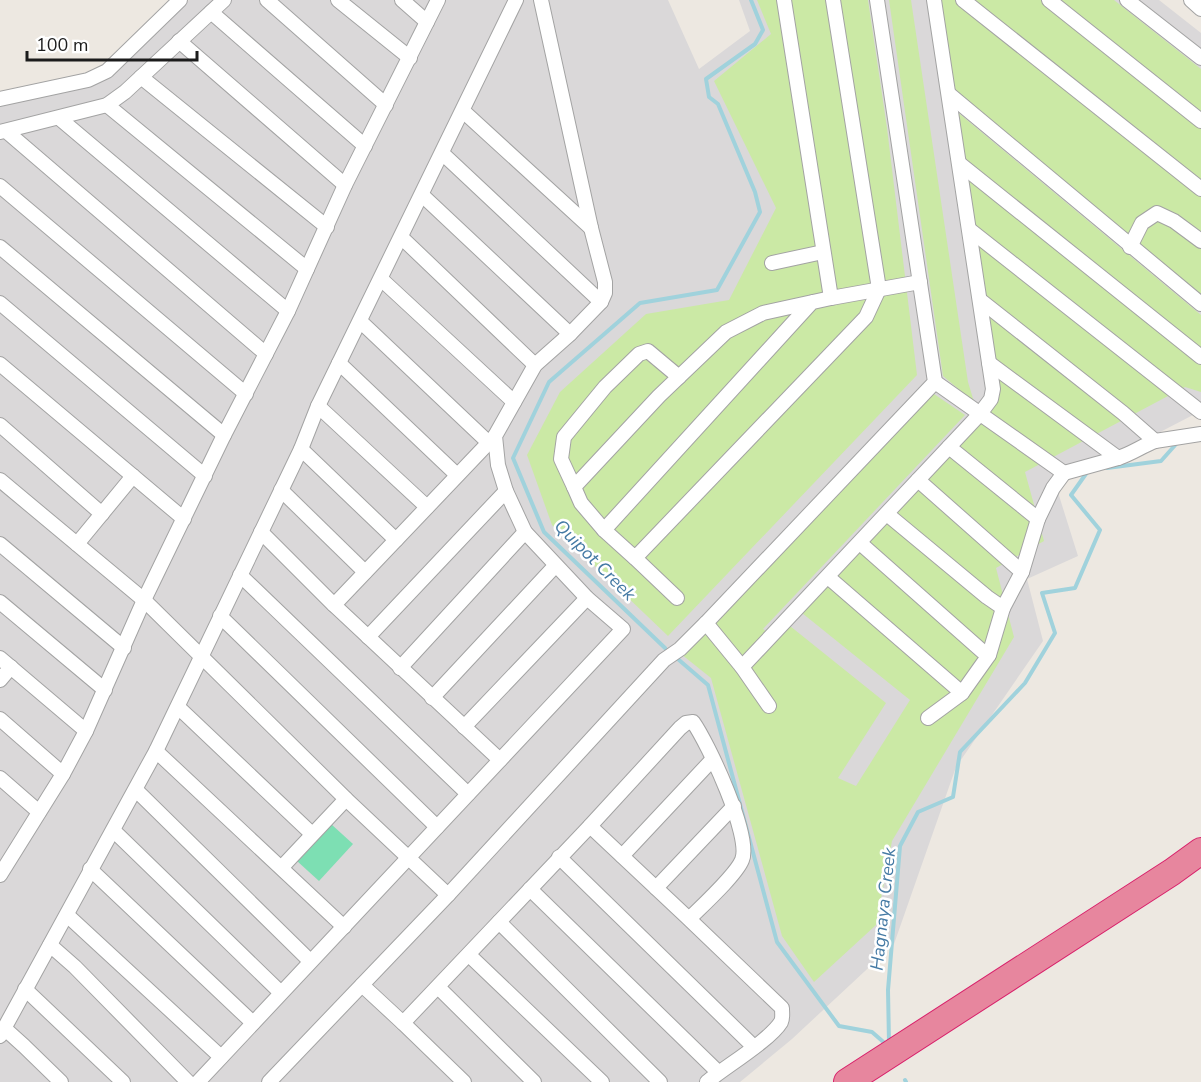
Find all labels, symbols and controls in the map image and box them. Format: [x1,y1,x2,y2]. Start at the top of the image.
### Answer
scale bar [27,24,196,62]
text: 100 m [36,33,88,57]
water label: Quipot Creek [549,514,642,607]
water label: Hagnaya Creek [865,845,901,972]

